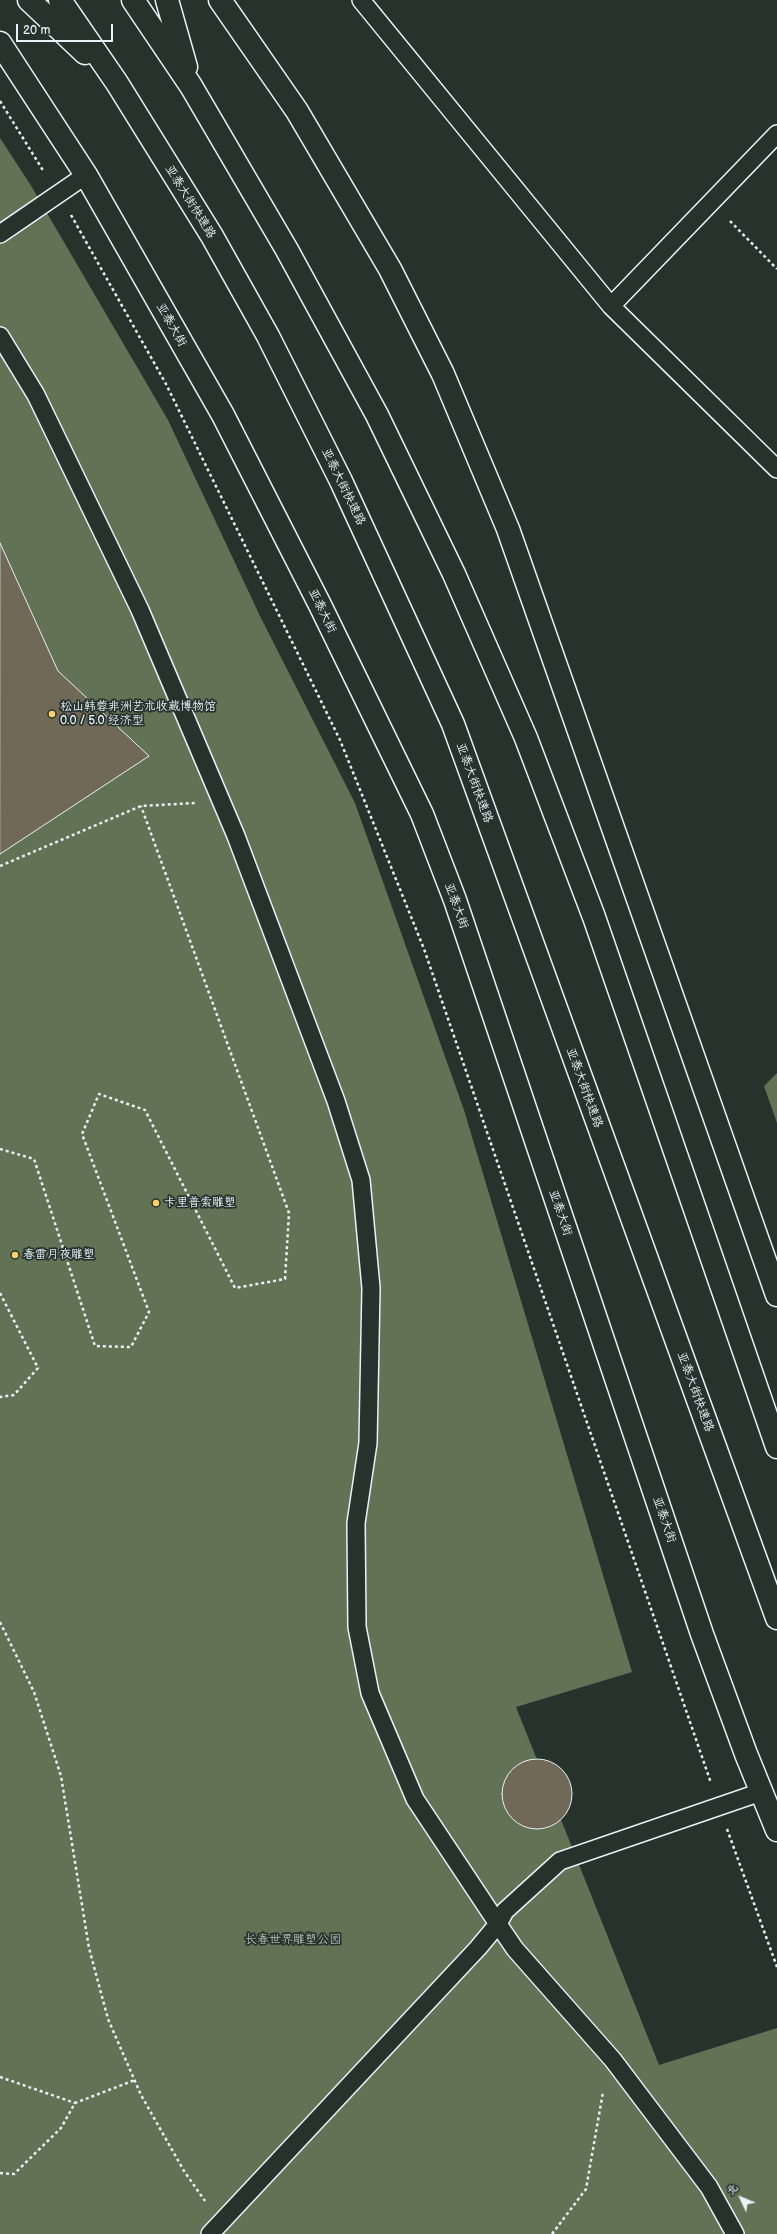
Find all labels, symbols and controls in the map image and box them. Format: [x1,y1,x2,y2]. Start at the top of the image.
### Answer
scale bar [18,16,115,42]
text: 20 m [23,23,50,38]
street label: 亚泰大街快速路 [162,163,218,241]
street label: 亚泰大街 [153,301,189,349]
street label: 亚泰大街快速路 [318,446,368,528]
street label: 亚泰大街 [305,586,339,636]
place label: 松山韩蓉非洲艺术收藏博物馆 0.0 / 5.0 经济型 [60,700,216,728]
marker: 松山韩蓉非洲艺术收藏博物馆 0.0 / 5.0 经济型 [47,709,57,719]
street label: 亚泰大街快速路 [453,741,495,825]
street label: 亚泰大街 [441,881,471,931]
street label: 亚泰大街快速路 [563,1046,605,1130]
street label: 亚泰大街 [545,1188,575,1238]
place label: 卡里普索雕塑 [164,1196,236,1210]
marker: 卡里普索雕塑 [151,1198,161,1208]
place label: 春雷月夜雕塑 [23,1248,95,1262]
marker: 春雷月夜雕塑 [10,1250,20,1260]
street label: 亚泰大街快速路 [674,1350,716,1434]
street label: 亚泰大街 [649,1495,679,1545]
park label: 长春世界雕塑公园 [245,1933,341,1947]
north arrow [721,2178,761,2218]
text: 北 [724,2181,741,2198]

